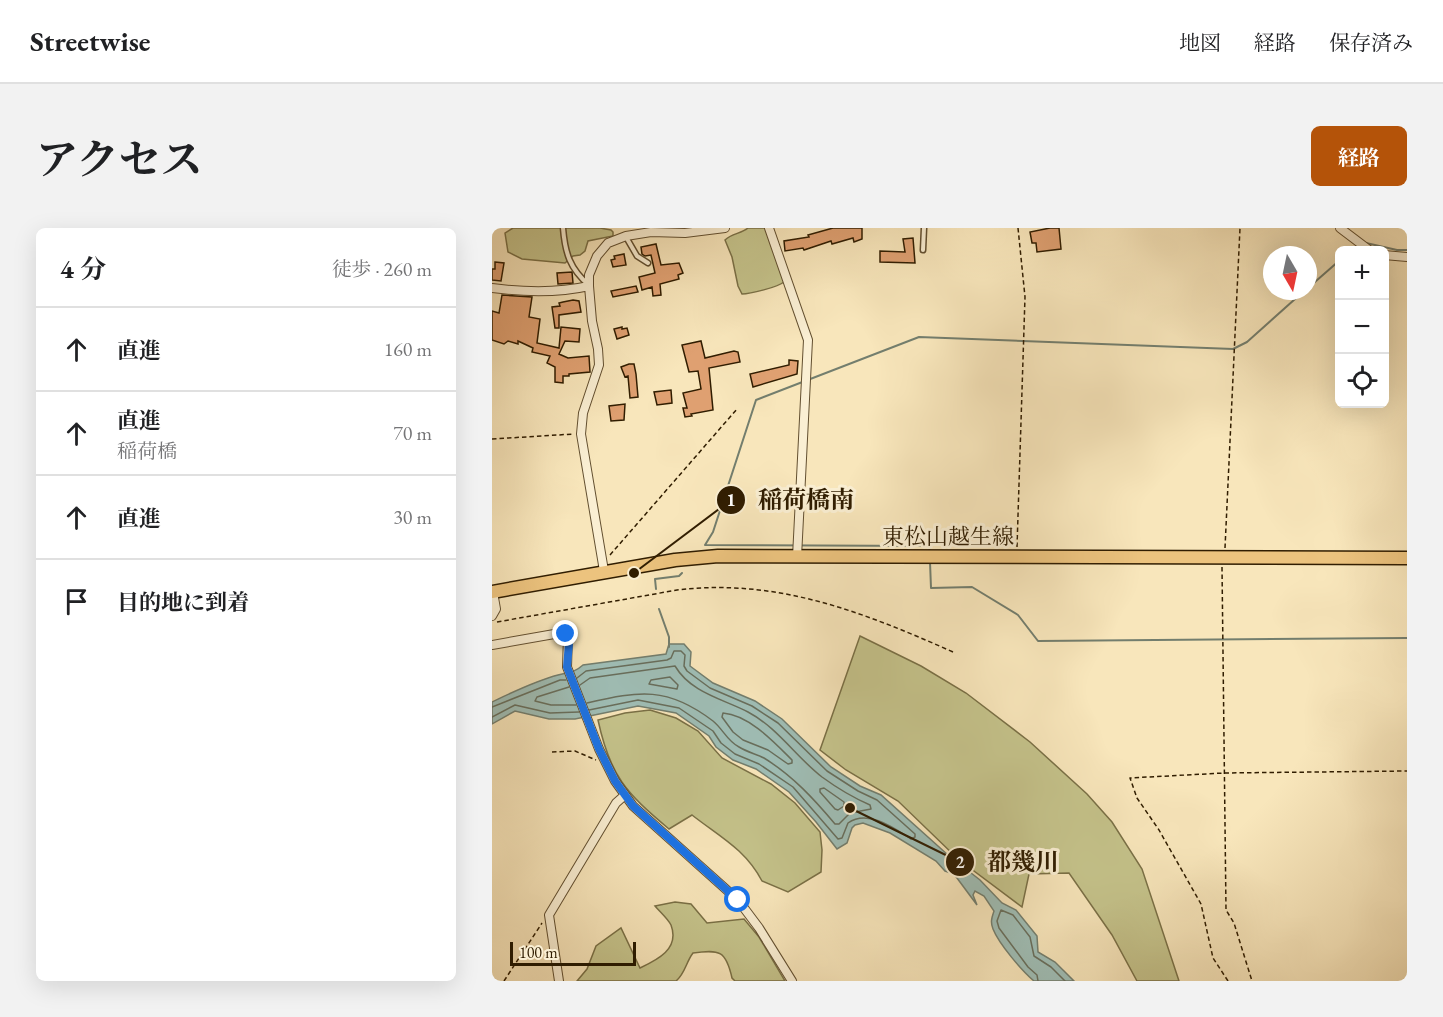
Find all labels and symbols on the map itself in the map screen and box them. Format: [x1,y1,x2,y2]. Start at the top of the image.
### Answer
north arrow [1263,246,1317,300]
callout: 稲荷橋南 [716,479,866,521]
text: 稲荷橋南 [758,484,854,515]
text: 1 [726,488,736,511]
street label: 東松山越生線 [882,522,1014,551]
route end [552,620,578,646]
callout: 都幾川 [945,841,1071,883]
text: 都幾川 [987,846,1059,877]
text: 2 [955,850,965,873]
route start [724,886,750,912]
scale bar [510,939,636,966]

